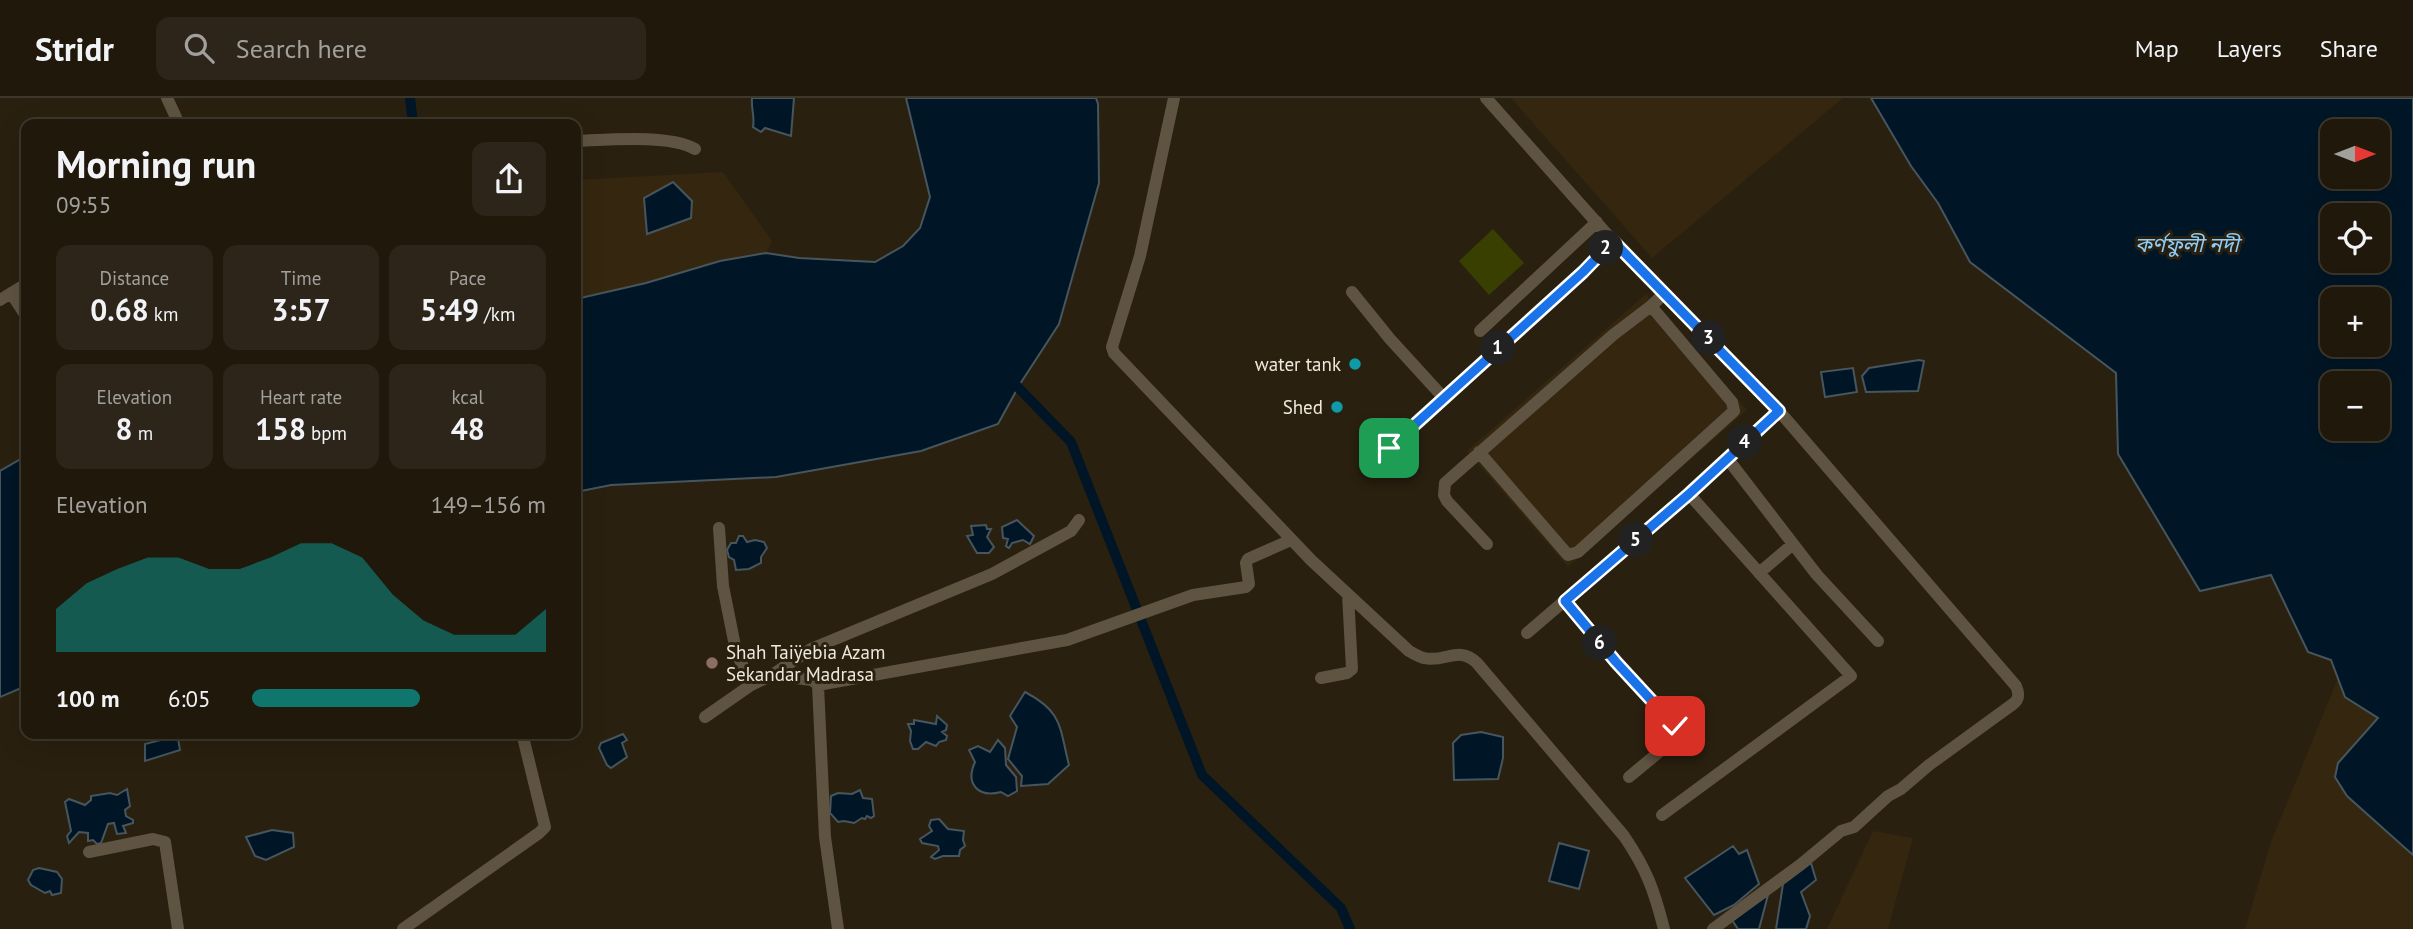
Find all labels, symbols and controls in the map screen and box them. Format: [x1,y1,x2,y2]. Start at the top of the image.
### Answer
search box [156,17,646,80]
text: Stridr [35,27,114,70]
icon: search [180,29,218,67]
text: Search here [236,32,367,65]
text: Map [2135,33,2179,64]
text: Layers [2217,33,2282,64]
text: Share [2320,33,2378,64]
north arrow [2320,119,2390,189]
map controls [2320,119,2390,441]
text: Morning run [56,139,256,188]
button: share [472,142,546,216]
text: 09:55 [56,190,111,219]
button: locate [2320,203,2390,273]
pin: 2 [1588,230,1624,266]
water label: কর্ণফুলী নদী [2135,231,2243,258]
text: 2 [1600,235,1611,259]
text: Distance [100,266,169,290]
text: Time [281,266,321,290]
text: Pace [449,266,486,290]
button: + [2320,287,2390,357]
text: 0.68 [90,290,149,329]
text: 3:57 [271,290,331,329]
text: 5:49 [420,290,479,329]
text: km [149,302,178,326]
text: /km [479,302,515,326]
pin: 3 [1692,320,1726,356]
text: 3 [1703,325,1714,349]
pin: 1 [1480,330,1516,366]
text: 1 [1492,335,1503,359]
place label: water tank [1255,352,1341,376]
marker: water tank [1347,356,1363,372]
button: − [2320,371,2390,441]
text: Elevation [96,385,172,409]
text: Heart rate [260,385,342,409]
text: kcal [451,385,484,409]
place label: Shed [1283,395,1323,419]
marker: Shed [1329,399,1345,415]
text: 8 [116,409,133,448]
text: 158 [255,409,306,448]
text: 48 [451,409,485,448]
pin [1359,418,1419,478]
text: m [133,421,153,445]
text: bpm [306,421,347,445]
pin: 4 [1728,424,1762,460]
icon: arrive [1370,429,1408,467]
text: 4 [1739,429,1750,453]
text: Elevation [56,490,148,519]
text: 149–156 m [431,490,546,519]
pin: 5 [1618,522,1654,558]
text: 5 [1630,527,1641,551]
pin: 6 [1582,626,1618,660]
text: 6 [1594,630,1605,654]
place label: Shah Taiÿebia Azam Sekandar Madrasa [726,640,885,686]
marker: Shah Taiÿebia Azam Sekandar Madrasa [704,655,720,671]
text: 100 m [56,684,119,713]
text: 6:05 [168,684,211,713]
pin [1645,696,1705,756]
icon: check [1656,707,1694,745]

